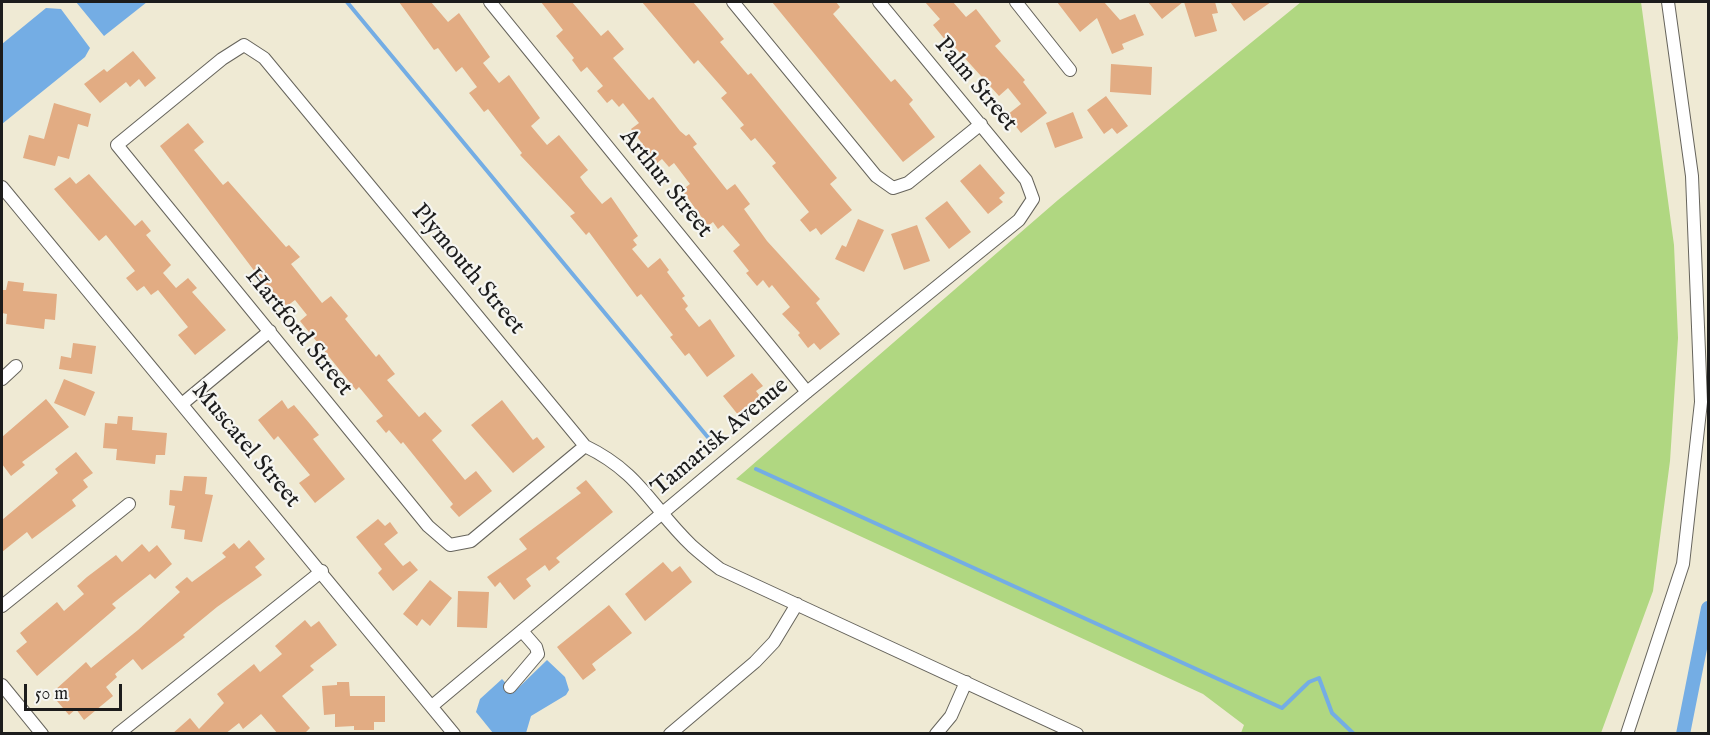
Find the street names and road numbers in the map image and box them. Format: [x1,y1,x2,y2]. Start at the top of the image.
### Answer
street label: Palm Street [927,32,1023,138]
street label: Arthur Street [612,124,718,244]
street label: Plymouth Street [404,199,530,341]
street label: Hartford Street [238,263,358,403]
street label: Tamarisk Avenue [647,372,795,504]
street label: Muscatel Street [184,378,306,514]

